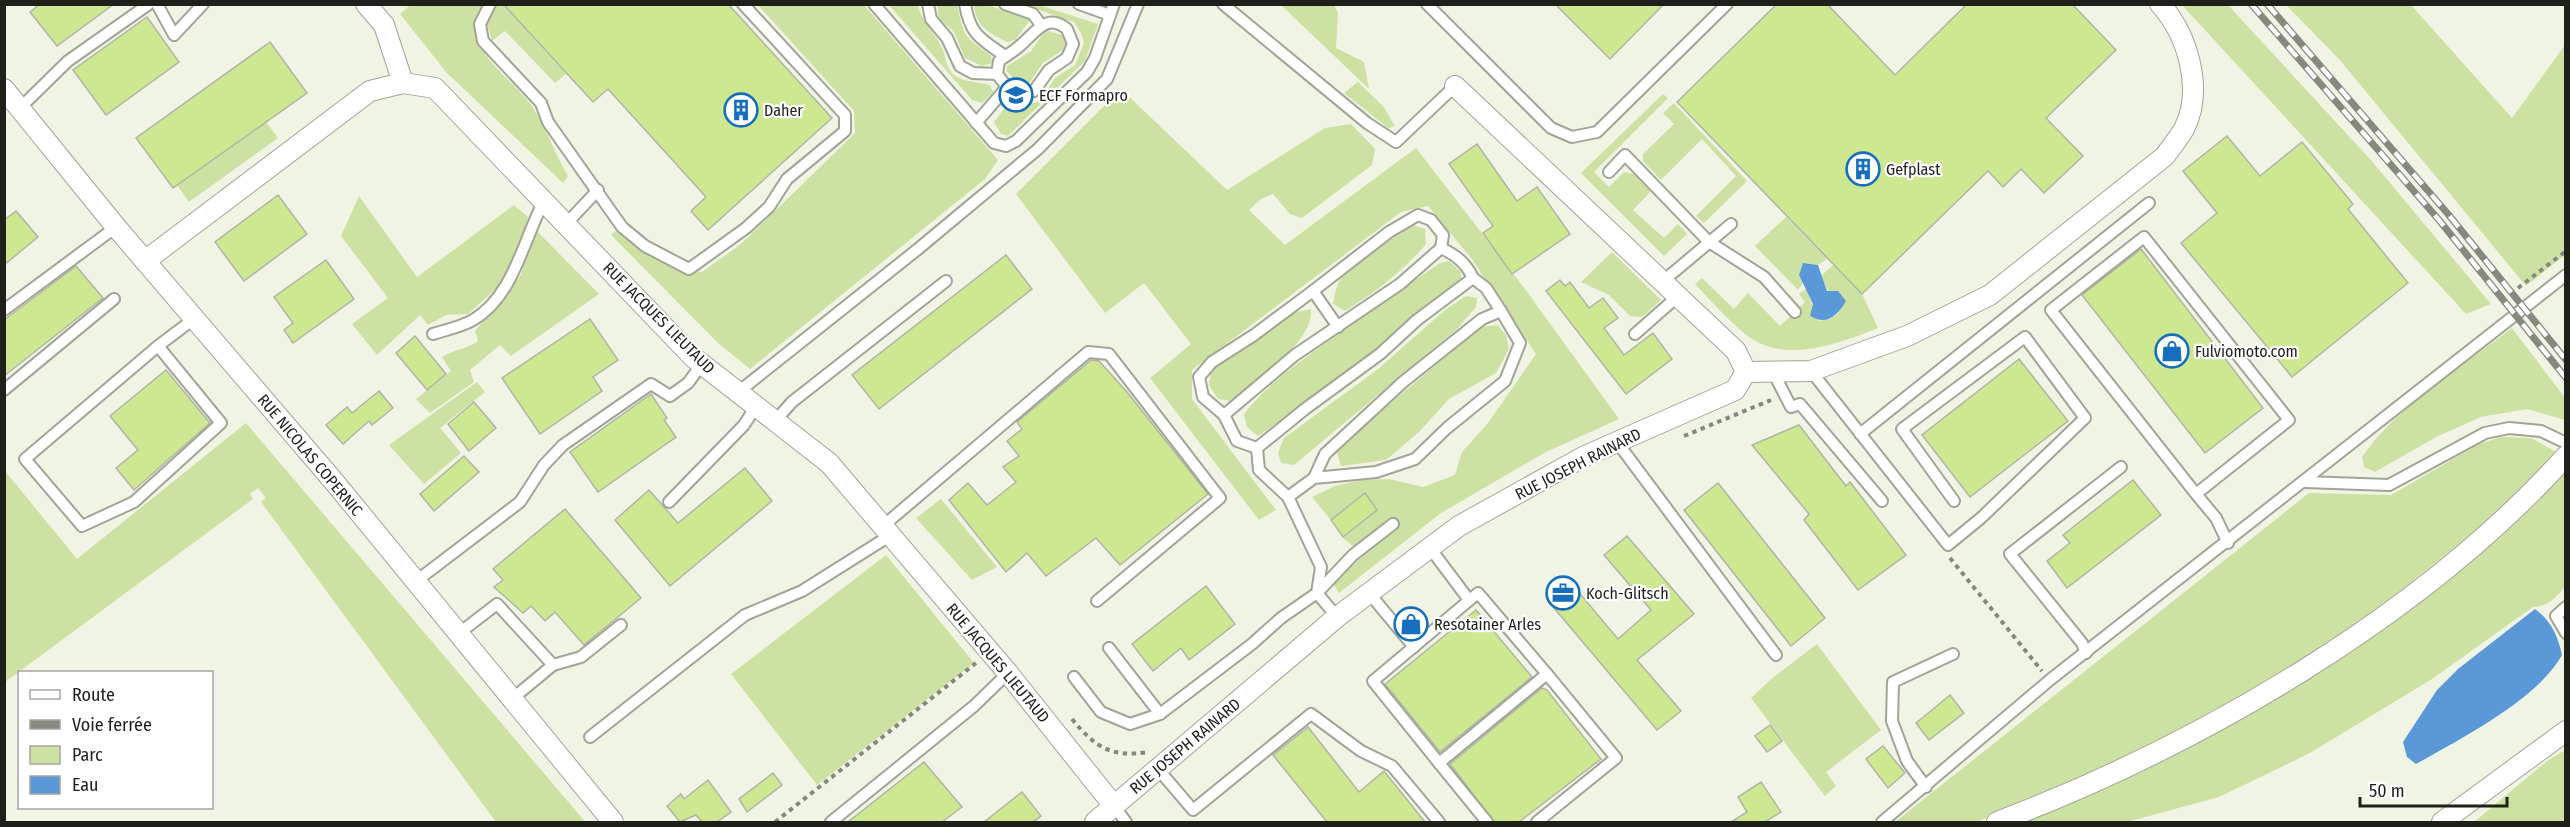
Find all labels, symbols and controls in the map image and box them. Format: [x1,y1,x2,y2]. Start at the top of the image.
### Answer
school or university icon: ECF Formapro [998,77,1034,113]
place label: ECF Formapro [1039,86,1128,105]
building icon: Daher [723,92,759,128]
place label: Daher [764,101,803,120]
building icon: Gefplast [1845,151,1881,187]
place label: Gefplast [1886,160,1941,179]
street label: RUE JACQUES LIEUTAUD [599,258,719,378]
shop icon: Fulviomoto.com [2154,333,2190,369]
place label: Fulviomoto.com [2195,342,2298,361]
street label: RUE NICOLAS COPERNIC [254,390,366,520]
street label: RUE JOSEPH RAINARD [1512,424,1644,504]
office icon: Koch-Glitsch [1545,575,1581,611]
place label: Koch-Glitsch [1586,584,1669,603]
street label: RUE JACQUES LIEUTAUD [943,599,1053,727]
shop icon: Resotainer Arles [1393,606,1429,642]
place label: Resotainer Arles [1434,615,1541,634]
legend [18,671,213,809]
text: Route [72,684,115,706]
street label: RUE JOSEPH RAINARD [1126,694,1244,798]
text: Voie ferrée [72,714,152,736]
text: Parc [72,744,103,766]
scale bar [2360,770,2507,808]
text: Eau [72,774,98,796]
text: 50 m [2369,780,2405,802]

